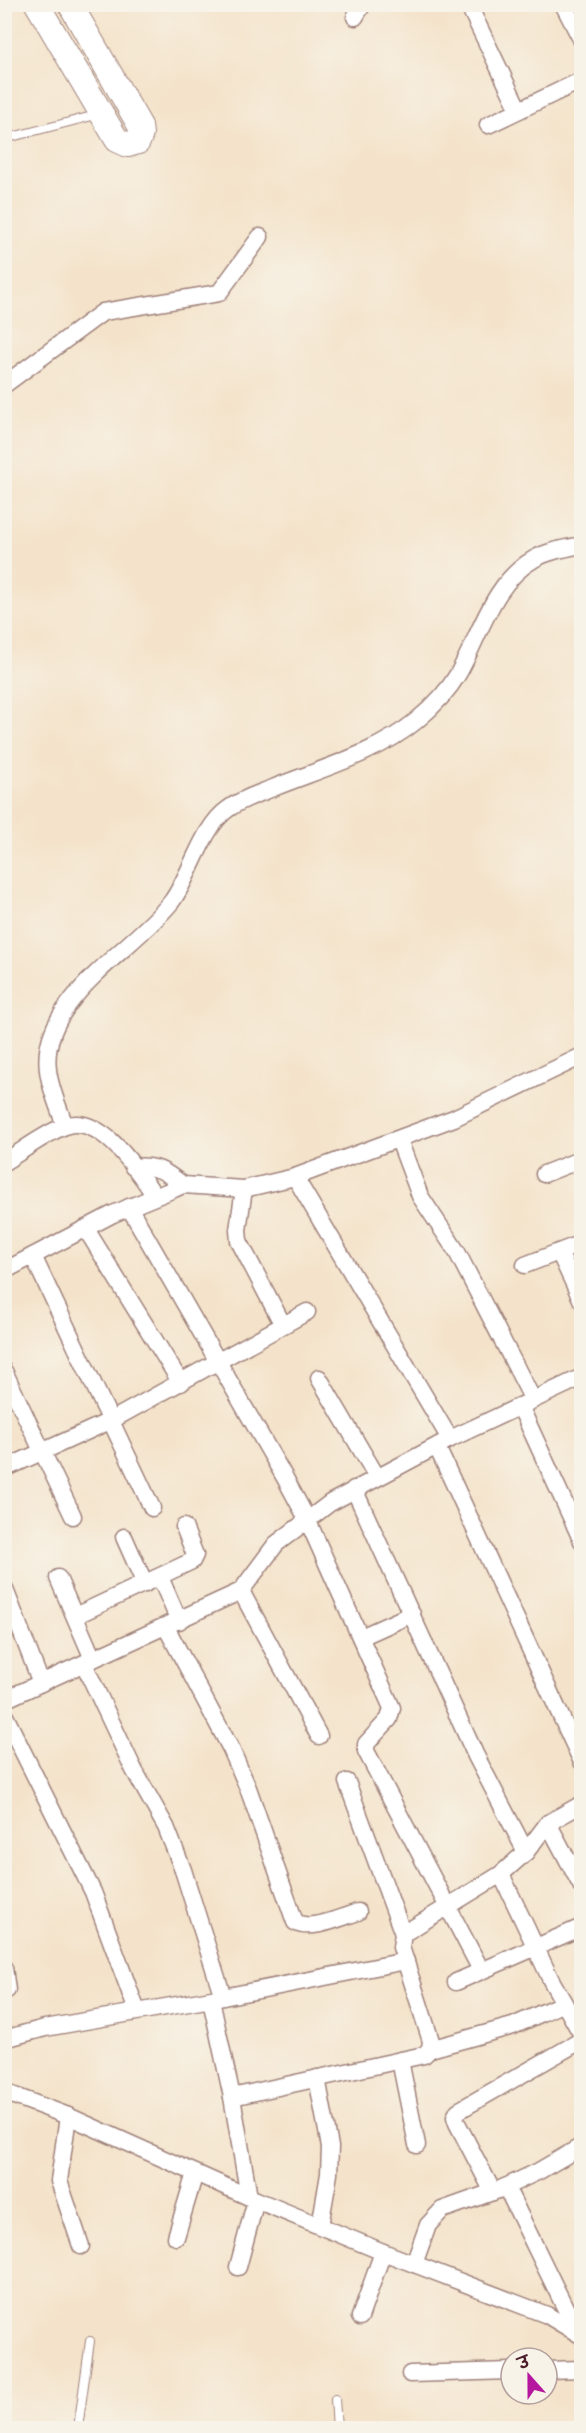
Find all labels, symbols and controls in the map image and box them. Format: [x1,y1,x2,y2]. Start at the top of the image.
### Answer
north arrow [499,2346,559,2406]
text: उ [514,2352,533,2374]

